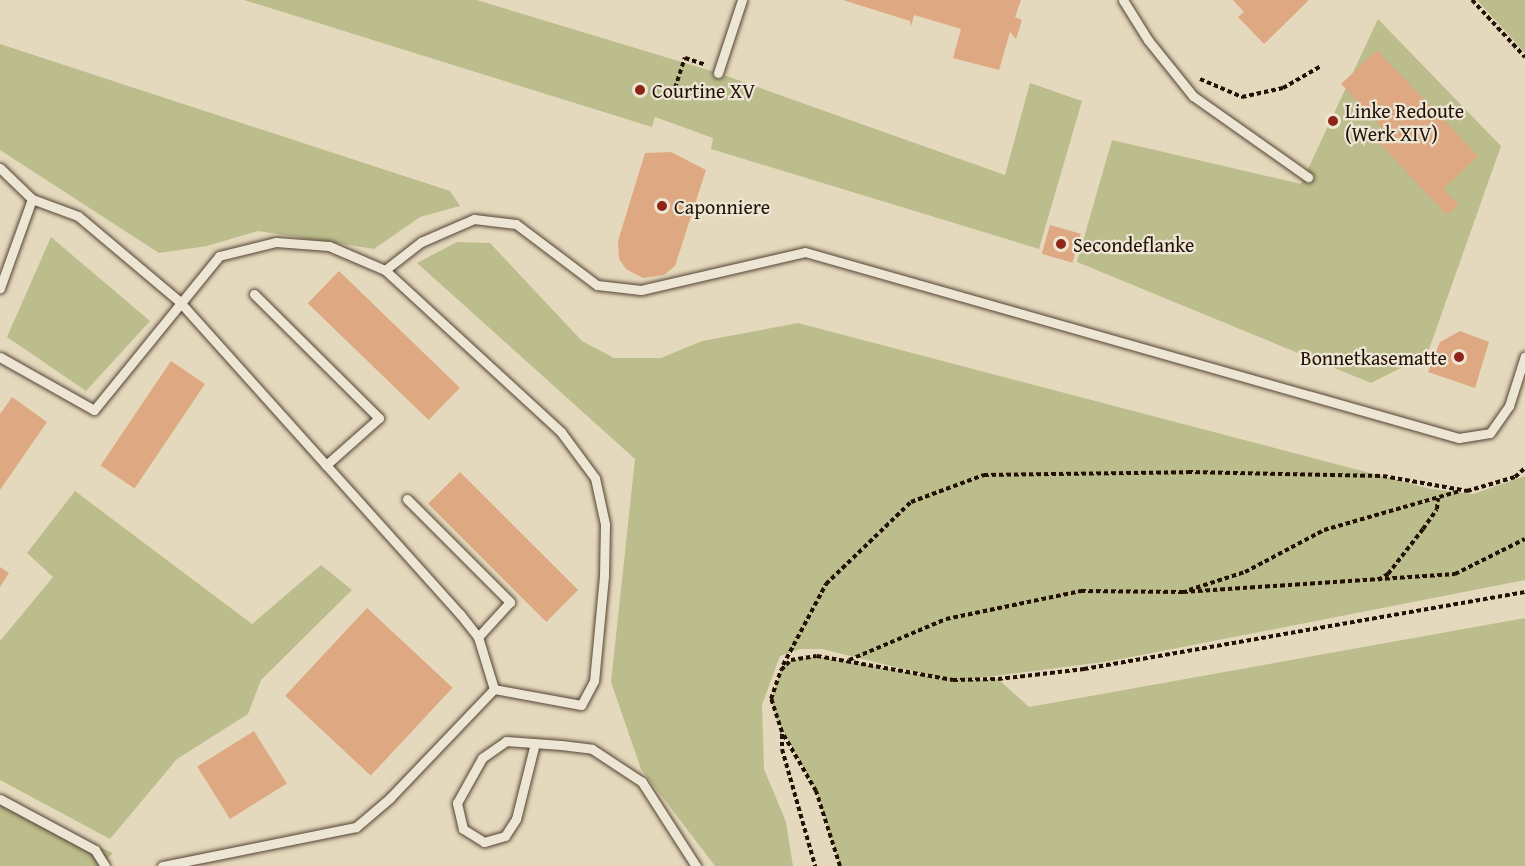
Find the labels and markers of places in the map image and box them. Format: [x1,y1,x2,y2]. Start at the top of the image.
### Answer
place label: Courtine XV [652,78,755,102]
marker: Courtine XV [633,83,647,97]
place label: Linke Redoute (Werk XIV) [1345,98,1464,145]
marker: Linke Redoute (Werk XIV) [1326,114,1340,128]
place label: Caponniere [674,194,770,218]
marker: Caponniere [655,199,669,213]
place label: Secondeflanke [1073,232,1194,256]
marker: Secondeflanke [1054,237,1068,251]
place label: Bonnetkasematte [1300,345,1447,369]
marker: Bonnetkasematte [1452,350,1466,364]

